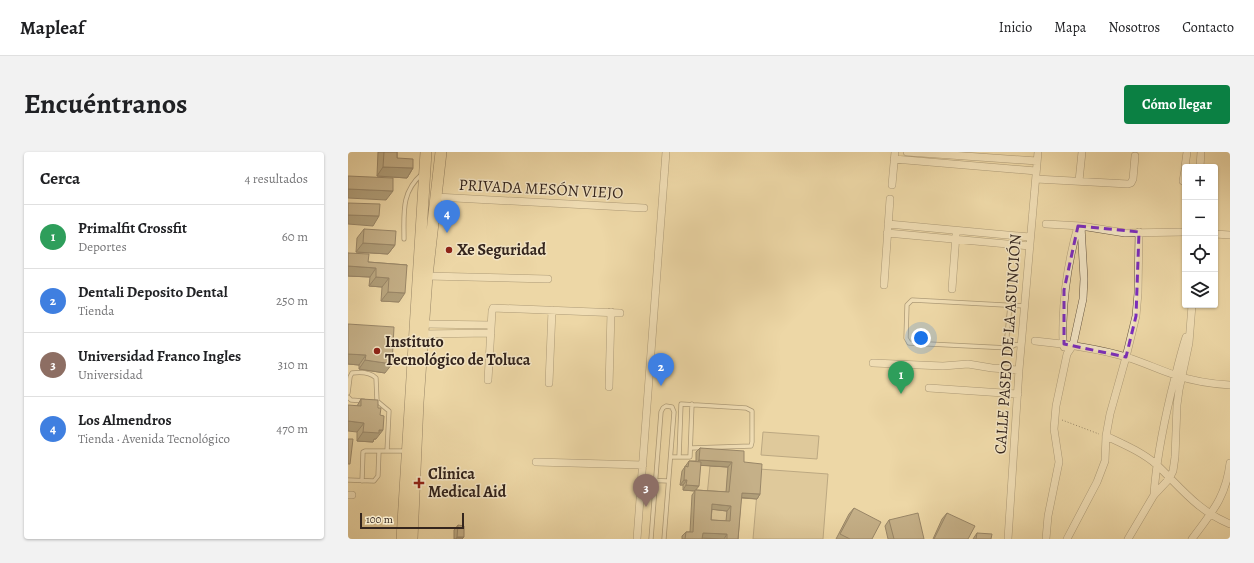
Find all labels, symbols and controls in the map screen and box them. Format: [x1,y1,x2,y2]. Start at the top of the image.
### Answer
text: Mapleaf [20,15,85,41]
text: Inicio [999,18,1032,37]
text: Mapa [1054,18,1086,37]
text: Nosotros [1108,18,1160,37]
text: Contacto [1182,18,1234,37]
text: Encuéntranos [24,85,188,123]
button: Cómo llegar [1124,85,1230,124]
map controls [1182,164,1218,308]
button: + [1182,164,1218,200]
text: Cerca [40,167,80,190]
text: 4 resultados [244,170,308,187]
street label: PRIVADA MESÓN VIEJO [458,174,624,204]
pin: 4 [434,200,460,233]
button: − [1182,200,1218,236]
text: Primalfit Crossfit [78,218,187,238]
text: 1 [51,228,55,245]
text: 60 m [282,228,308,245]
street label: CALLE PASEO DE LA ASUNCIÓN [989,233,1027,455]
button: locate [1182,236,1218,272]
text: Deportes [78,238,127,255]
place label: Xe Seguridad [457,239,547,261]
marker: Xe Seguridad [444,245,454,255]
button: layers [1182,272,1218,308]
text: Dentali Deposito Dental [78,282,228,302]
text: 2 [50,292,56,309]
text: 250 m [276,292,308,309]
text: Tienda [78,302,114,319]
your location [911,328,931,348]
place label: Instituto Tecnológico de Toluca [385,331,531,371]
text: Universidad Franco Ingles [78,346,241,366]
marker: Instituto Tecnológico de Toluca [372,346,382,356]
pin: 2 [648,353,674,386]
text: 3 [50,356,56,373]
text: 310 m [278,356,308,373]
pin: 1 [888,361,914,394]
text: Universidad [78,366,143,383]
text: Los Almendros [78,410,172,430]
text: 4 [50,420,56,437]
text: 470 m [276,420,308,437]
text: Tienda · Avenida Tecnológico [78,430,230,447]
place label: Clinica Medical Aid [428,463,507,503]
pin: 3 [633,474,659,507]
marker: Clinica Medical Aid [413,477,425,489]
scale bar [360,511,464,530]
text: 100 m [366,512,393,527]

